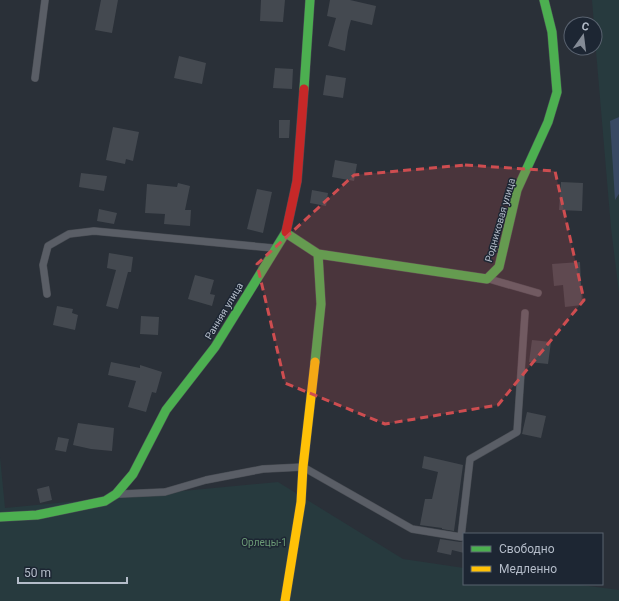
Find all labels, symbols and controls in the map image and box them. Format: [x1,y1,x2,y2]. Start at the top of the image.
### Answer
north arrow [563,16,603,56]
text: С [580,20,590,34]
street label: Родниковая улица [483,177,517,263]
street label: Ранняя улица [203,281,245,341]
legend [463,533,603,585]
park label: Орлецы-1 [241,537,287,548]
text: Свободно [499,542,555,556]
scale bar [18,559,127,585]
text: Медленно [499,562,557,576]
text: 50 m [24,566,51,580]

